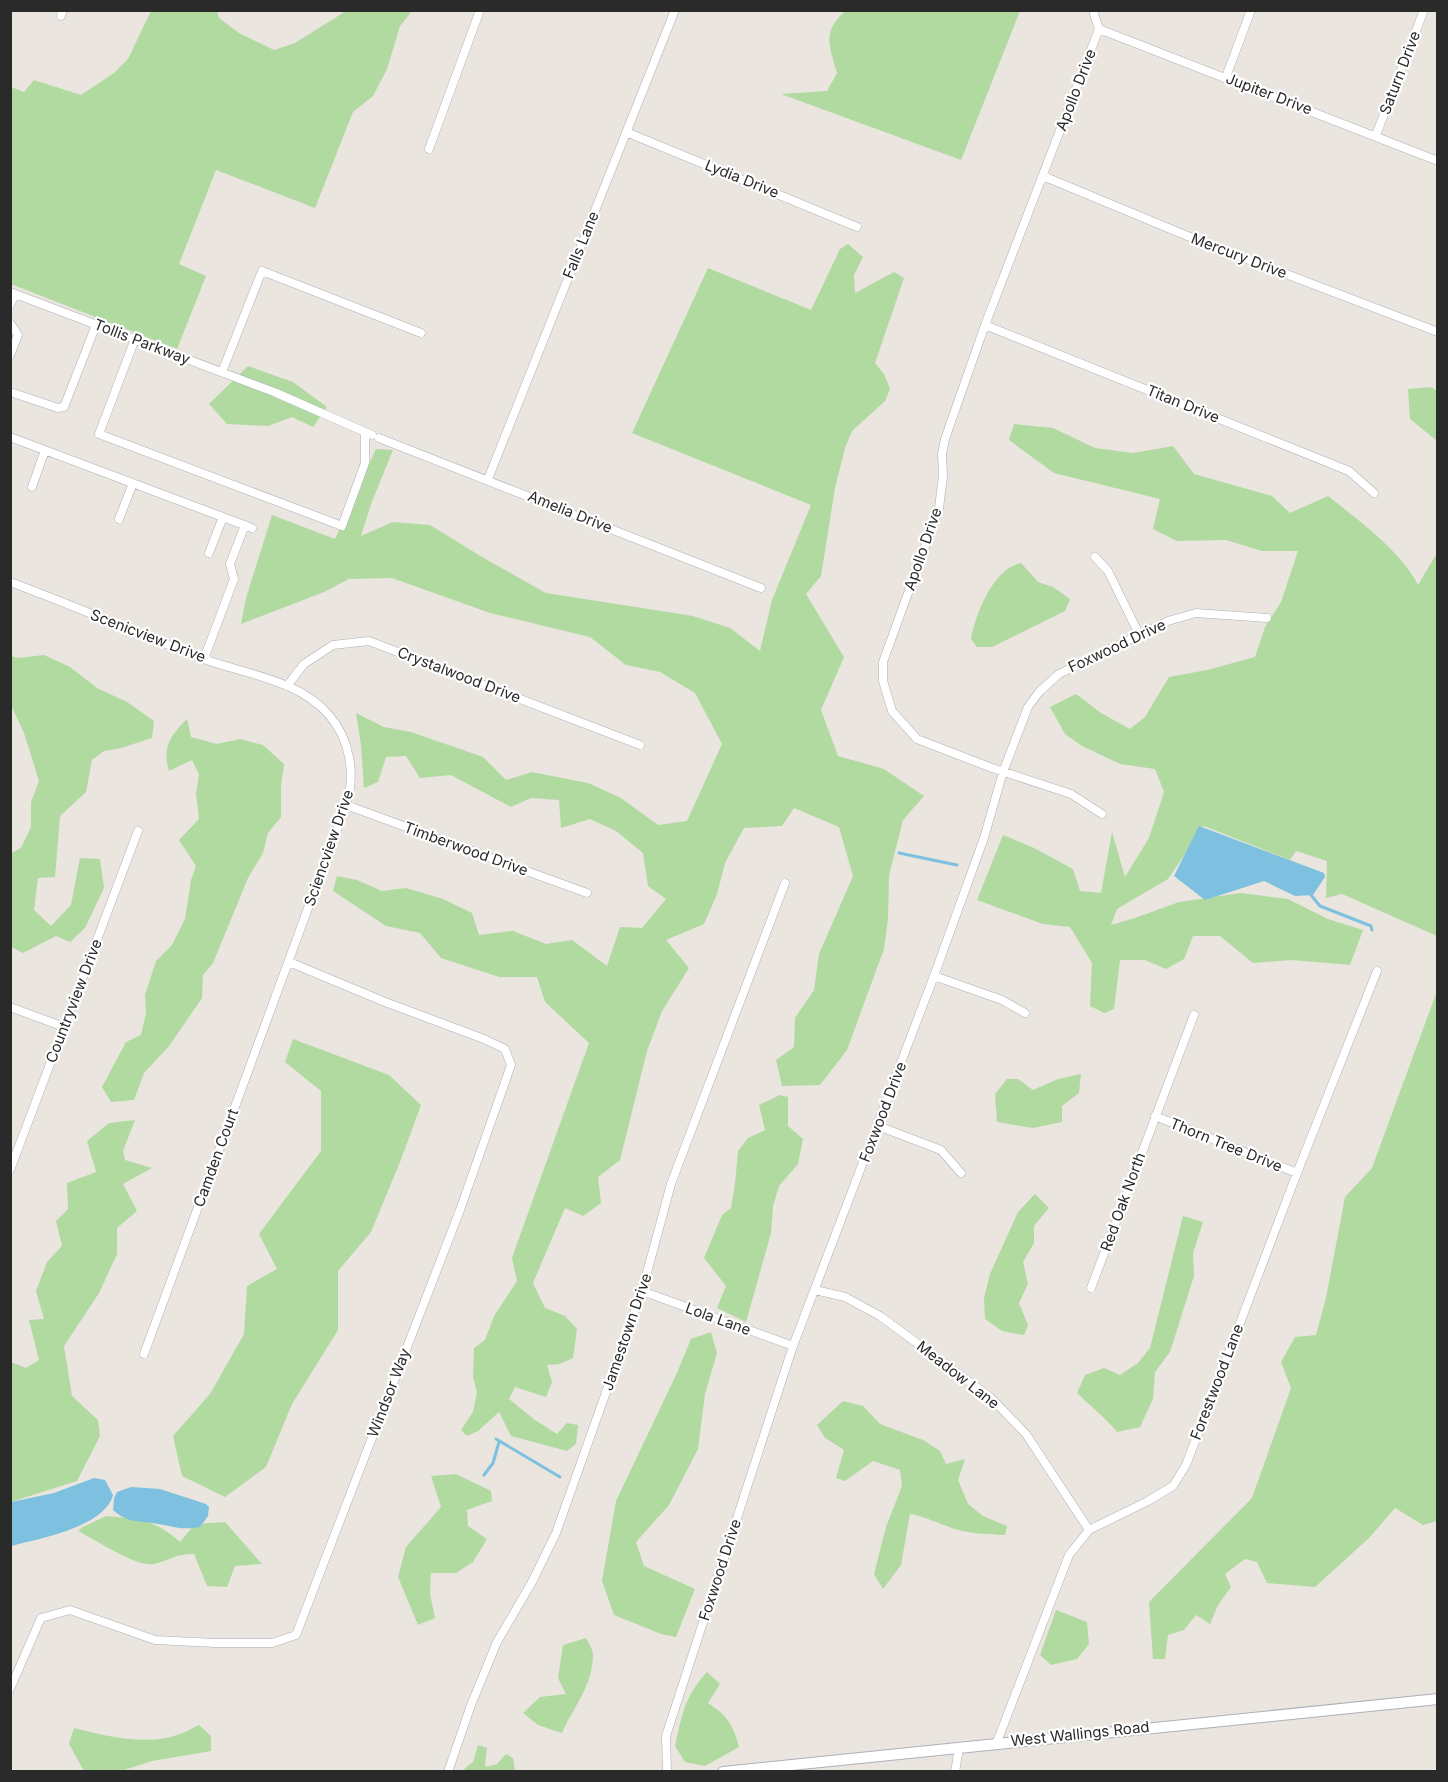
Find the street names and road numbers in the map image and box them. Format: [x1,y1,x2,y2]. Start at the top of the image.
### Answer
street label: Saturn Drive [1375,28,1424,117]
street label: Apollo Drive [1051,46,1100,133]
street label: Jupiter Drive [1223,68,1315,119]
street label: Lydia Drive [702,155,782,202]
street label: Falls Lane [558,208,603,281]
street label: Mercury Drive [1189,229,1290,282]
street label: Tollis Parkway [91,314,194,369]
street label: Titan Drive [1144,380,1222,427]
street label: Amelia Drive [525,486,615,537]
street label: Apollo Drive [900,505,946,593]
street label: Scenicview Drive [88,605,209,666]
street label: Foxwood Drive [1065,615,1169,676]
street label: Crystalwood Drive [395,642,524,707]
street label: Sciencview Drive [300,787,357,909]
street label: Timberwood Drive [401,817,531,880]
street label: Countryview Drive [41,936,106,1065]
street label: Foxwood Drive [855,1059,910,1165]
street label: Camden Court [189,1106,242,1210]
street label: Thorn Tree Drive [1167,1113,1285,1176]
street label: Red Oak North [1096,1150,1149,1254]
street label: Jamestown Drive [598,1271,656,1393]
street label: Lola Lane [683,1298,753,1339]
street label: Forestwood Lane [1186,1321,1247,1442]
street label: Meadow Lane [913,1336,1003,1413]
street label: Windsor Way [363,1345,414,1440]
street label: Foxwood Drive [694,1517,745,1623]
street label: West Wallings Road [1010,1717,1150,1750]

